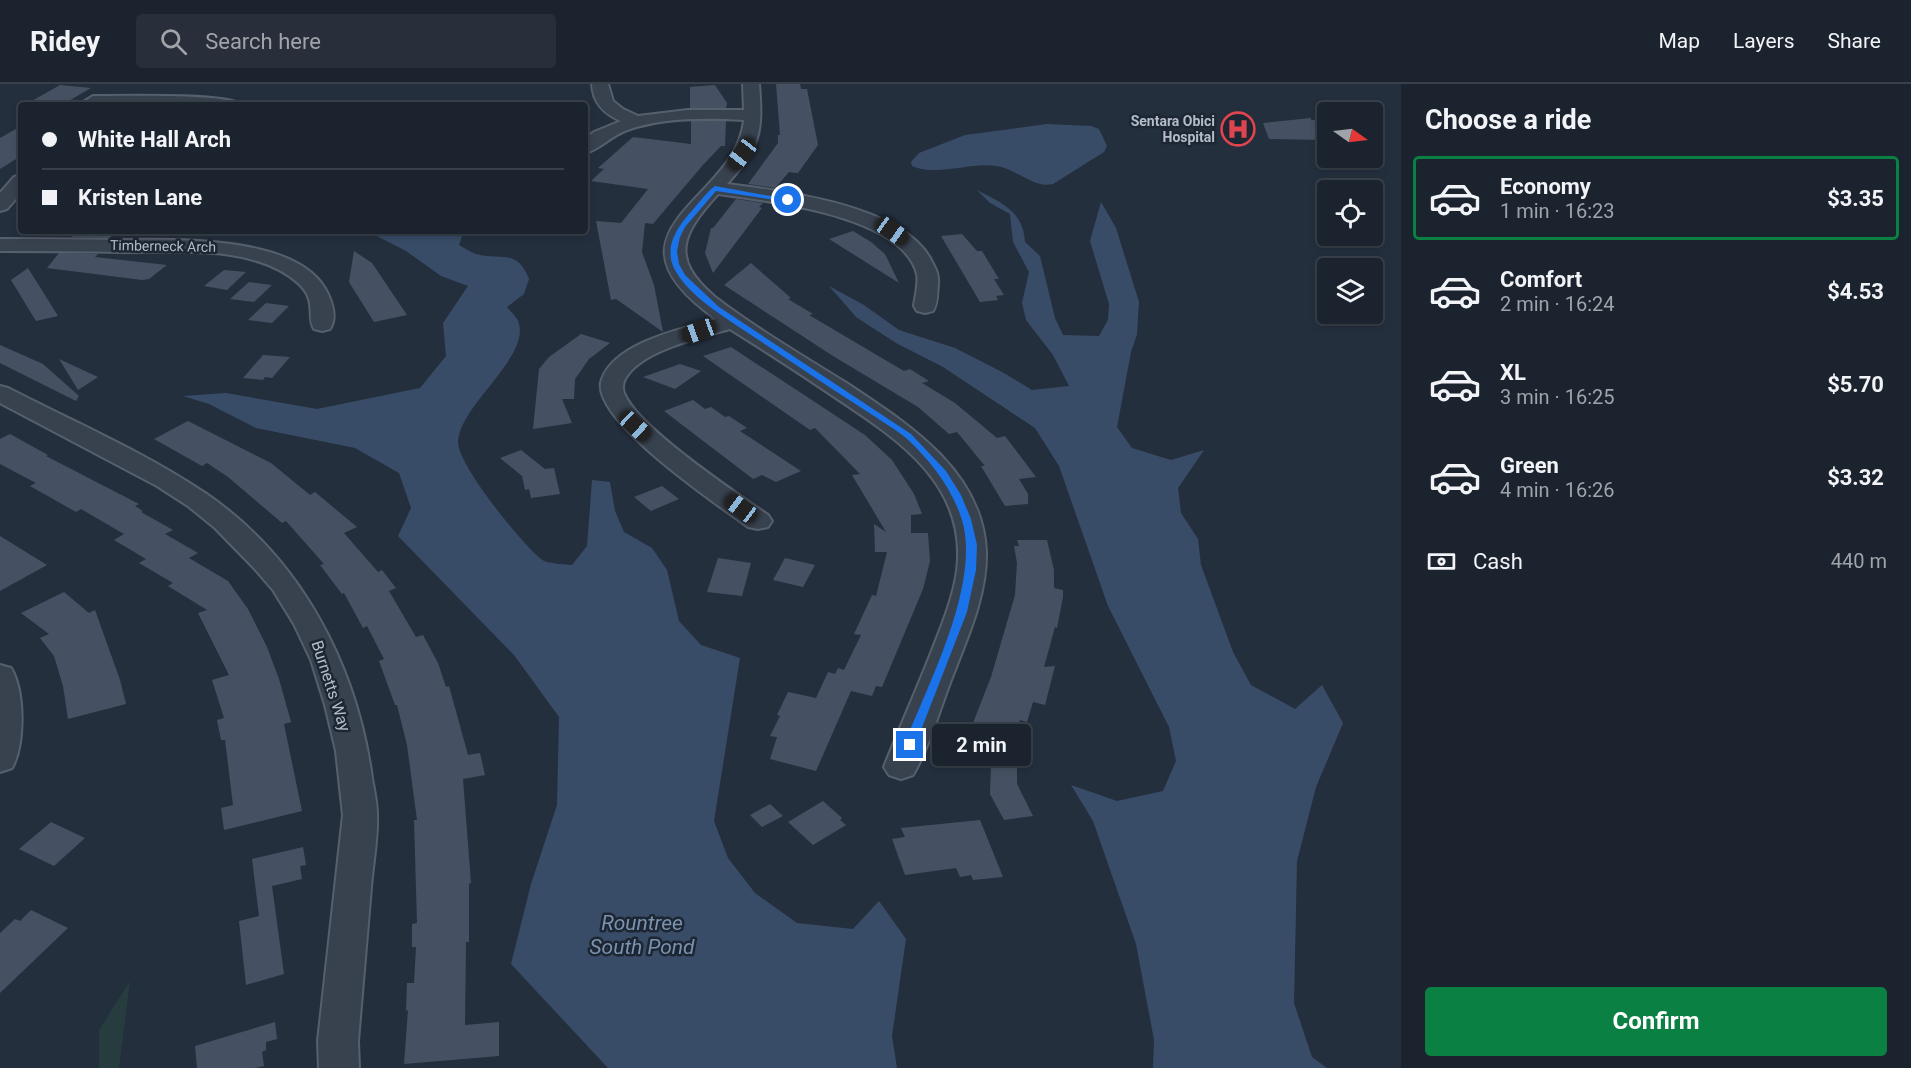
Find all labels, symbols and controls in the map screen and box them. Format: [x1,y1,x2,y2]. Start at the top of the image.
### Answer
search box [136,14,556,68]
text: Ridey [30,25,100,58]
icon: search [157,25,190,58]
text: Search here [205,29,321,54]
text: Map [1658,29,1700,53]
text: Layers [1733,29,1794,53]
text: Share [1827,29,1881,53]
north arrow [1317,102,1383,168]
map controls [1317,102,1383,324]
text: Choose a ride [1425,104,1591,136]
hospital icon: Sentara Obici Hospital [1220,111,1256,147]
place label: Sentara Obici Hospital [1131,113,1215,145]
text: White Hall Arch [78,127,231,152]
car [724,134,760,174]
icon: car [1428,171,1482,225]
text: Economy [1500,174,1591,199]
button: locate [1317,180,1383,246]
text: Kristen Lane [78,185,202,210]
route start [774,186,801,213]
text: $3.35 [1827,186,1884,211]
text: 1 min · 16:23 [1500,199,1615,223]
car [872,213,912,249]
street label: Timberneck Arch [110,237,216,255]
button: layers [1317,258,1383,324]
icon: car [1428,264,1482,318]
text: Comfort [1500,267,1582,292]
text: $4.53 [1827,279,1884,304]
text: 2 min · 16:24 [1500,292,1615,316]
car [679,316,719,346]
icon: car [1428,357,1482,411]
text: XL [1500,360,1526,385]
text: $5.70 [1827,372,1884,397]
text: 3 min · 16:25 [1500,385,1615,409]
car [616,407,654,445]
icon: car [1428,450,1482,504]
text: Green [1500,453,1559,478]
text: $3.32 [1827,465,1884,490]
text: 4 min · 16:26 [1500,478,1615,502]
car [721,490,761,526]
icon: cash [1425,545,1458,578]
text: Cash [1473,549,1523,574]
text: 440 m [1831,549,1887,573]
street label: Burnetts Way [307,638,355,734]
callout: 2 min [931,724,1030,766]
route end [896,731,923,758]
text: 2 min [956,733,1007,757]
water label: Rountree South Pond [589,911,695,959]
button: Confirm [1425,987,1887,1056]

